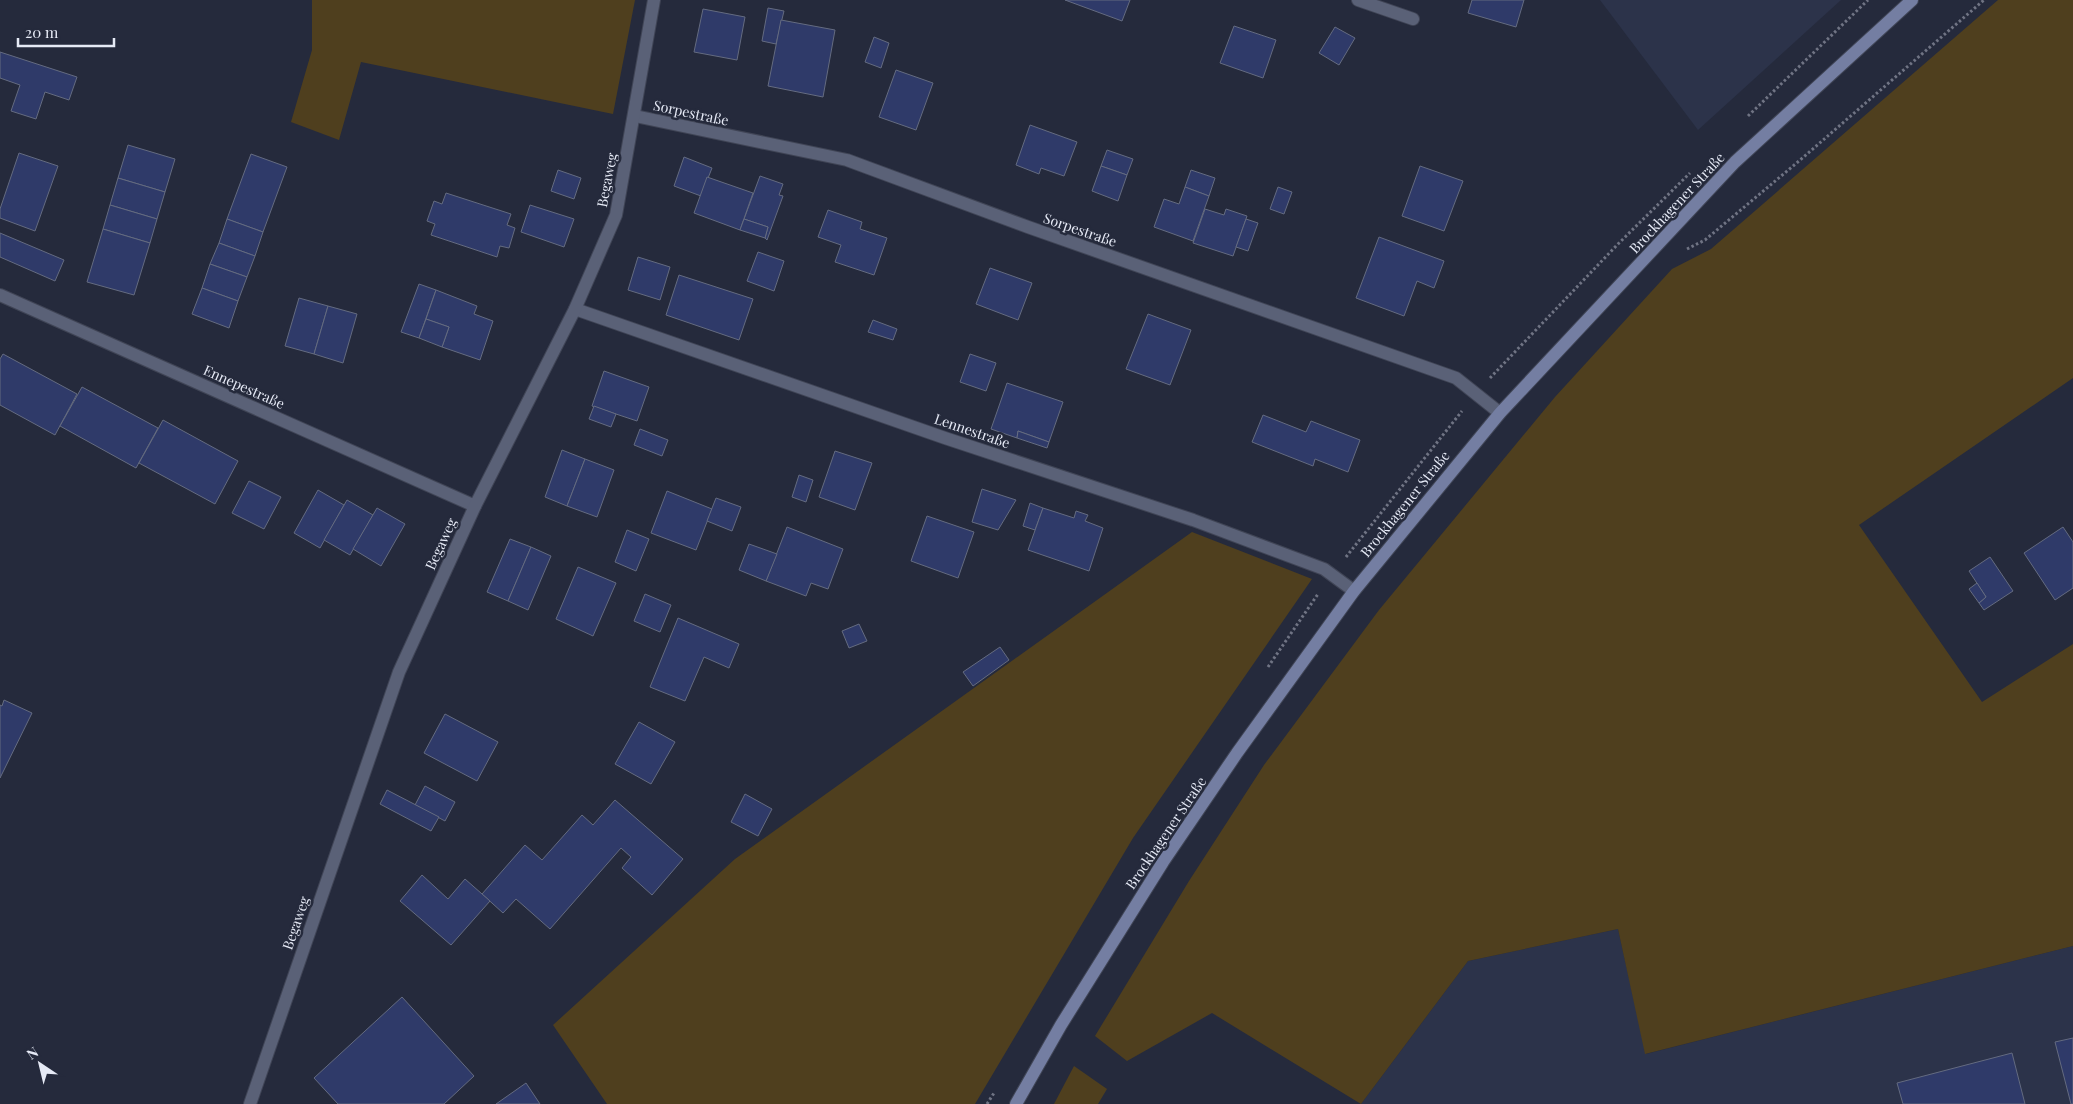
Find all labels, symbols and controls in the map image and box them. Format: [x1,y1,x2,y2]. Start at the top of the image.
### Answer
scale bar [18,15,114,47]
text: 20 m [25,22,59,42]
street label: Sorpestraße [652,95,730,130]
street label: Brockhagener Straße [1625,148,1729,257]
street label: Begaweg [592,150,621,209]
street label: Sorpestraße [1041,208,1119,251]
street label: Ennepestraße [200,360,288,413]
street label: Lennestraße [932,409,1013,452]
street label: Brockhagener Straße [1356,447,1453,561]
street label: Begaweg [420,514,461,573]
street label: Brockhagener Straße [1121,773,1210,893]
street label: Begaweg [278,893,314,952]
north arrow [15,1039,65,1089]
text: N [23,1042,42,1064]

